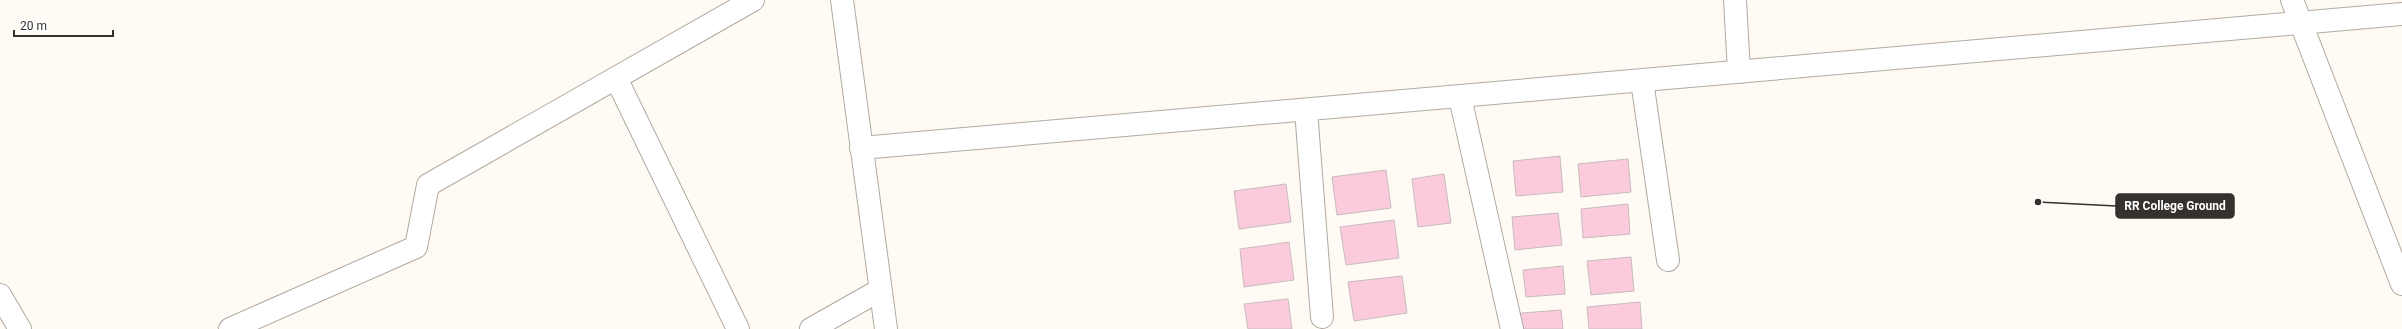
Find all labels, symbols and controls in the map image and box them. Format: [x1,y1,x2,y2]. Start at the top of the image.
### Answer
scale bar [14,12,113,38]
text: 20 m [20,19,47,33]
callout: RR College Ground [2116,194,2234,218]
text: RR College Ground [2124,199,2226,213]

